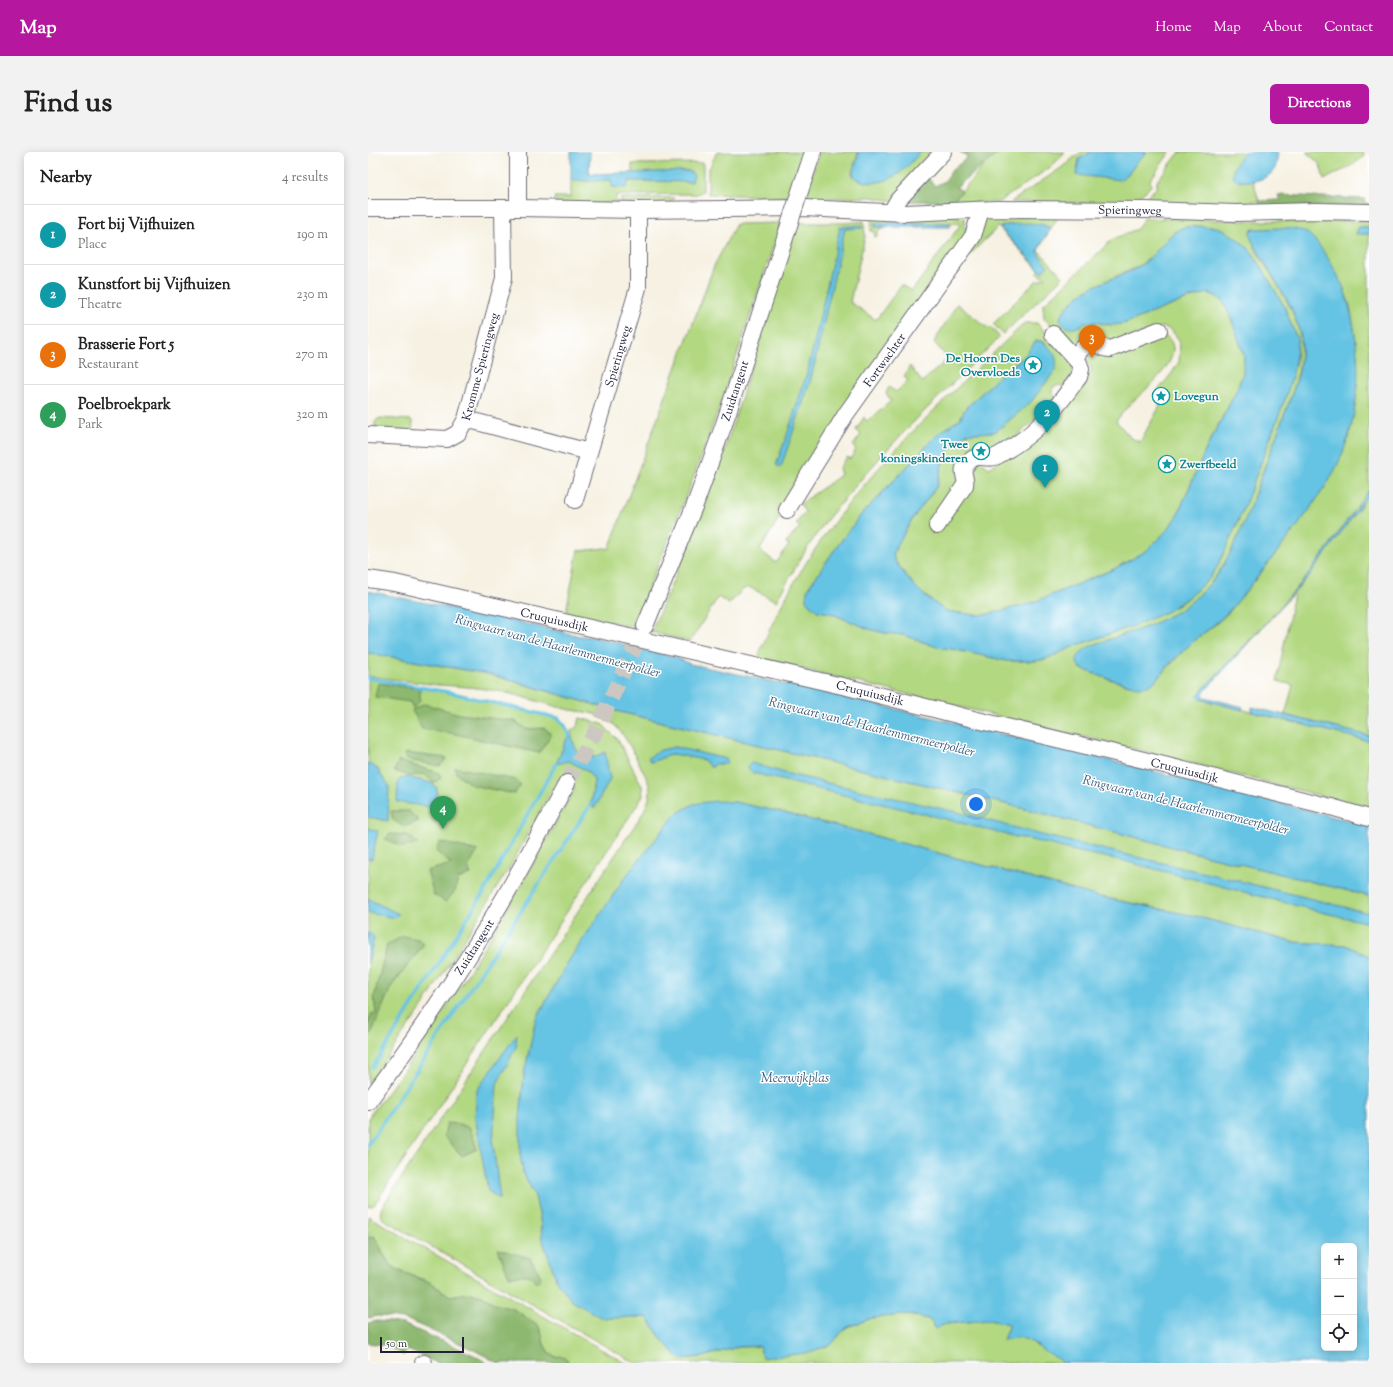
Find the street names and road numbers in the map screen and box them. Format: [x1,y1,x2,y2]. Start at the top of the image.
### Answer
street label: Spieringweg [1098,202,1162,221]
street label: Kromme Spieringweg [458,311,504,423]
street label: Spieringweg [601,323,636,390]
street label: Fortwachter [860,330,911,391]
street label: Zuidtangent [718,358,754,424]
street label: Cruquiusdijk [518,604,591,637]
street label: Cruquiusdijk [834,677,906,711]
street label: Cruquiusdijk [1149,754,1221,789]
street label: Zuidtangent [451,916,499,979]

